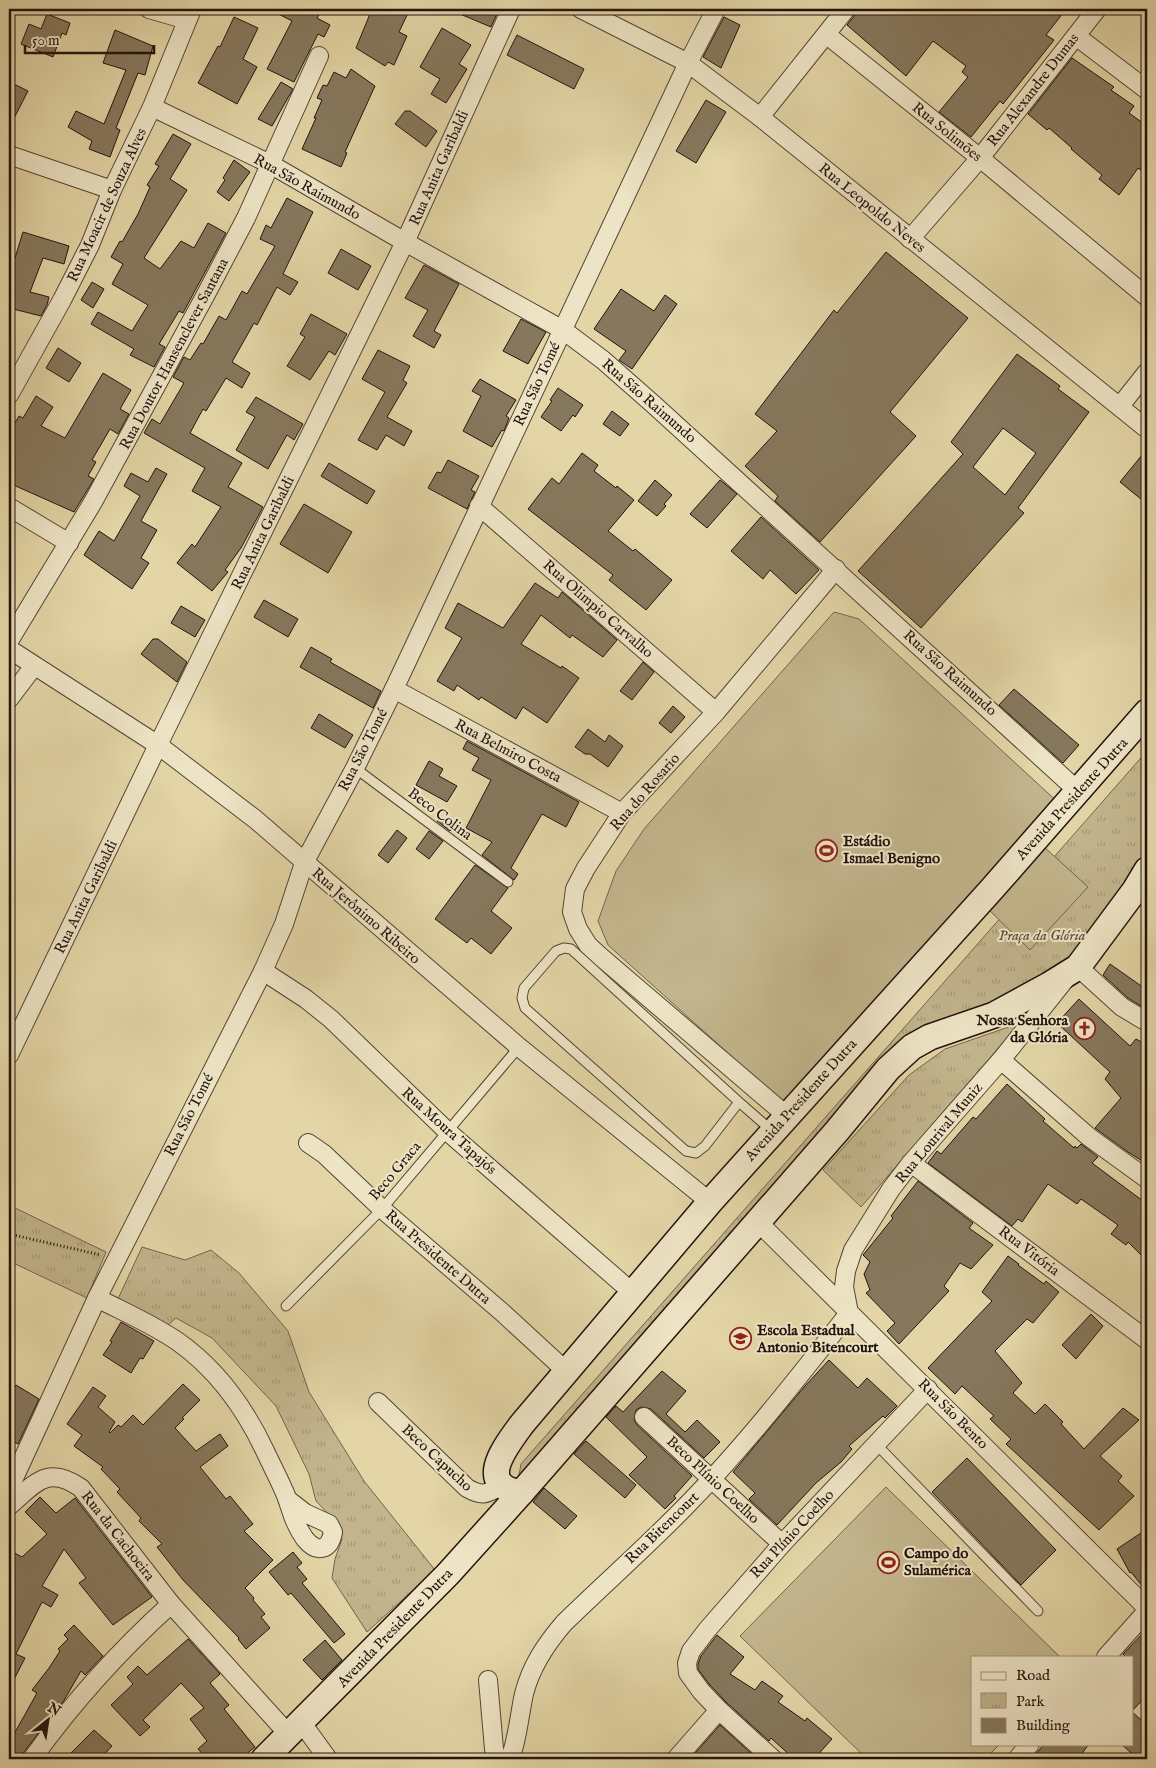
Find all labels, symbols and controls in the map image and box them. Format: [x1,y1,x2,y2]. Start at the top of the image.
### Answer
scale bar [25,22,154,54]
street label: Rua Alexandre Dumas [983,30,1083,150]
text: 50 m [32,31,60,50]
street label: Rua Solimões [908,98,986,166]
street label: Rua Anita Garibaldi [405,107,473,229]
street label: Rua Moacir de Souza Alves [63,125,151,285]
street label: Rua São Raimundo [250,150,364,224]
street label: Rua Leopoldo Neves [815,159,929,257]
street label: Rua Doutor Hansenclever Santana [115,255,233,453]
street label: Rua São Tomé [509,339,565,429]
street label: Rua São Raimundo [598,355,700,447]
street label: Rua Anita Garibaldi [227,473,299,593]
street label: Rua Olimpio Carvalho [539,556,657,662]
street label: Rua São Raimundo [899,626,1001,720]
street label: Rua São Tomé [334,705,392,795]
street label: Rua Belmiro Costa [451,715,565,787]
street label: Avenida Presidente Dutra [1011,733,1132,865]
street label: Rua do Rosario [606,749,684,835]
street label: Beco Colina [404,784,476,845]
place label: Estádio Ismael Benigno [843,832,940,868]
street label: Rua Anita Garibaldi [50,837,122,957]
sports icon: Estádio Ismael Benigno [815,838,839,862]
street label: Rua Jerônimo Ribeiro [308,864,424,968]
park label: Praça da Glória [999,926,1086,945]
place label: Nossa Senhora da Glória [976,1011,1069,1047]
church icon: Nossa Senhora da Glória [1072,1017,1096,1041]
street label: Avenida Presidente Dutra [740,1034,861,1166]
street label: Rua São Tomé [160,1070,218,1160]
street label: Rua Lourival Muniz [891,1079,987,1187]
street label: Rua Moura Tapajós [397,1083,501,1179]
street label: Beco Graca [365,1137,426,1204]
street label: Rua Presidente Dutra [381,1206,495,1309]
street label: Rua Vitória [995,1222,1064,1280]
place label: Escola Estadual Antonio Bitencourt [756,1321,879,1357]
school or university icon: Escola Estadual Antonio Bitencourt [729,1327,753,1351]
street label: Rua São Bento [914,1375,992,1453]
street label: Beco Capucho [398,1420,476,1496]
street label: Beco Plínio Coelho [662,1432,764,1528]
street label: Rua Plínio Coelho [746,1486,838,1582]
street label: Rua da Cachoeira [77,1487,159,1585]
street label: Rua Bitencourt [621,1488,703,1568]
place label: Campo do Sulamérica [904,1544,971,1580]
sports icon: Campo do Sulamérica [876,1550,900,1574]
street label: Avenida Presidente Dutra [332,1564,457,1692]
legend [971,1656,1134,1746]
text: Road [1016,1666,1051,1685]
text: Park [1016,1692,1046,1711]
north arrow [22,1696,72,1746]
text: N [43,1698,64,1720]
text: Building [1016,1716,1071,1735]

